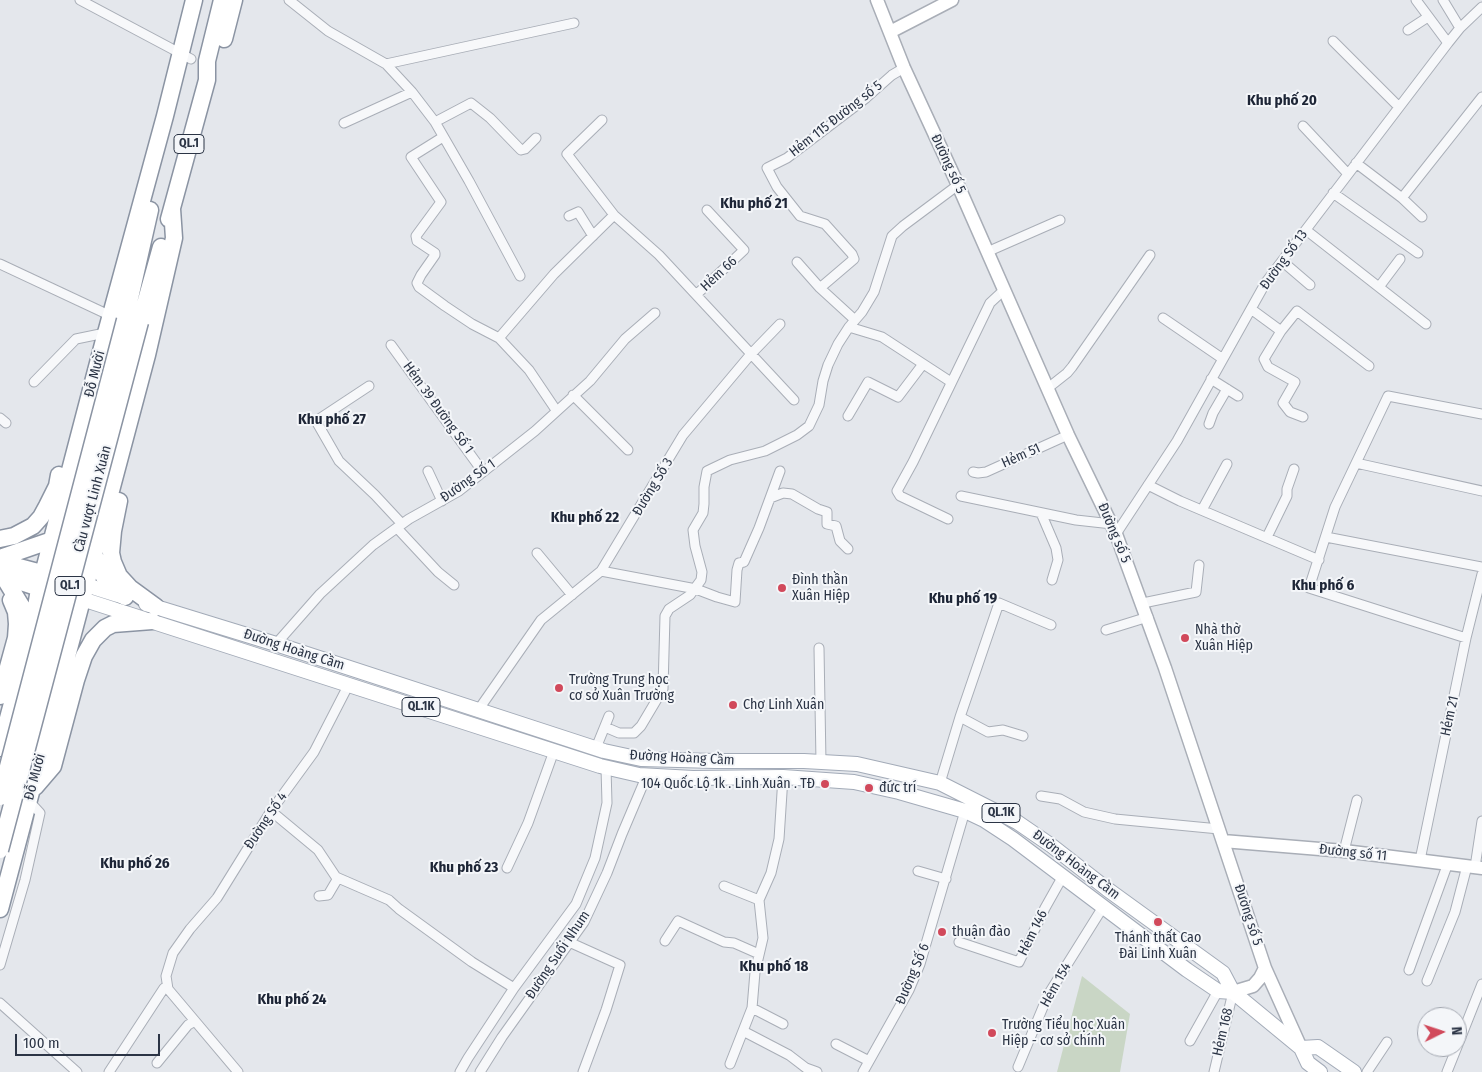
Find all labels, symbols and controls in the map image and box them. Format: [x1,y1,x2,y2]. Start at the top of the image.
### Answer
street label: Hẻm 115 Đường số 5 [786,77,886,161]
district label: Khu phố 20 [1247,92,1317,110]
street label: Đường số 5 [927,132,969,196]
road number: QL.1 [174,134,204,154]
district label: Khu phố 21 [720,195,788,213]
street label: Đường Số 13 [1257,227,1311,293]
street label: Hẻm 66 [697,253,741,295]
street label: Đỗ Mười [81,349,109,399]
street label: Hẻm 39 Đường Số 1 [399,359,477,457]
district label: Khu phố 27 [298,411,366,429]
street label: Hẻm 51 [999,440,1043,472]
street label: Cầu vượt Linh Xuân [71,444,115,554]
street label: Đường Số 3 [629,455,677,519]
street label: Đường Số 1 [437,456,499,506]
street label: Đường số 5 [1094,500,1134,566]
district label: Khu phố 22 [551,509,619,527]
place label: Đình thần Xuân Hiệp [792,572,850,604]
road number: QL.1 [55,576,85,596]
district label: Khu phố 6 [1292,577,1354,595]
marker: Đình thần Xuân Hiệp [776,582,788,594]
district label: Khu phố 19 [929,590,997,608]
place label: Nhà thờ Xuân Hiệp [1195,622,1253,654]
street label: Đường Hoàng Cầm [241,626,347,674]
marker: Nhà thờ Xuân Hiệp [1179,632,1191,644]
place label: Trường Trung học cơ sở Xuân Trường [569,672,674,704]
marker: Trường Trung học cơ sở Xuân Trường [553,682,565,694]
street label: Hẻm 21 [1438,694,1462,738]
place label: Chợ Linh Xuân [743,697,824,713]
road number: QL.1K [402,698,440,716]
marker: Chợ Linh Xuân [727,699,739,711]
street label: Đường Hoàng Cầm [629,747,735,769]
street label: Đỗ Mười [21,752,49,802]
place label: 104 Quốc Lộ 1k . Linh Xuân . TĐ [641,776,815,792]
marker: 104 Quốc Lộ 1k . Linh Xuân . TĐ [819,778,831,790]
place label: đức trí [879,780,916,796]
marker: đức trí [863,782,875,794]
street label: Đường Số 4 [241,789,291,853]
road number: QL.1K [982,804,1020,822]
street label: Đường Hoàng Cầm [1029,827,1123,903]
street label: Đường số 11 [1318,841,1388,865]
district label: Khu phố 26 [100,855,170,873]
district label: Khu phố 23 [430,859,498,877]
street label: Đường số 5 [1230,882,1266,948]
street label: Hẻm 146 [1015,907,1051,959]
street label: Đường Suối Nhum [522,908,594,1002]
marker: Thánh thất Cao Đài Linh Xuân [1152,916,1164,928]
place label: thuận đào [952,924,1011,940]
marker: thuận đào [936,926,948,938]
place label: Thánh thất Cao Đài Linh Xuân [1115,930,1201,962]
street label: Đường Số 6 [893,941,933,1007]
district label: Khu phố 18 [740,958,808,976]
street label: Hẻm 154 [1037,960,1075,1010]
district label: Khu phố 24 [258,991,326,1009]
street label: Hẻm 168 [1209,1006,1237,1058]
north arrow [1417,1007,1467,1057]
place label: Trường Tiểu học Xuân Hiệp - cơ sở chính [1002,1017,1125,1050]
scale bar [18,1024,162,1056]
text: N [1448,1026,1465,1036]
marker: Trường Tiểu học Xuân Hiệp - cơ sở chính [986,1027,998,1039]
text: 100 m [23,1034,60,1052]

